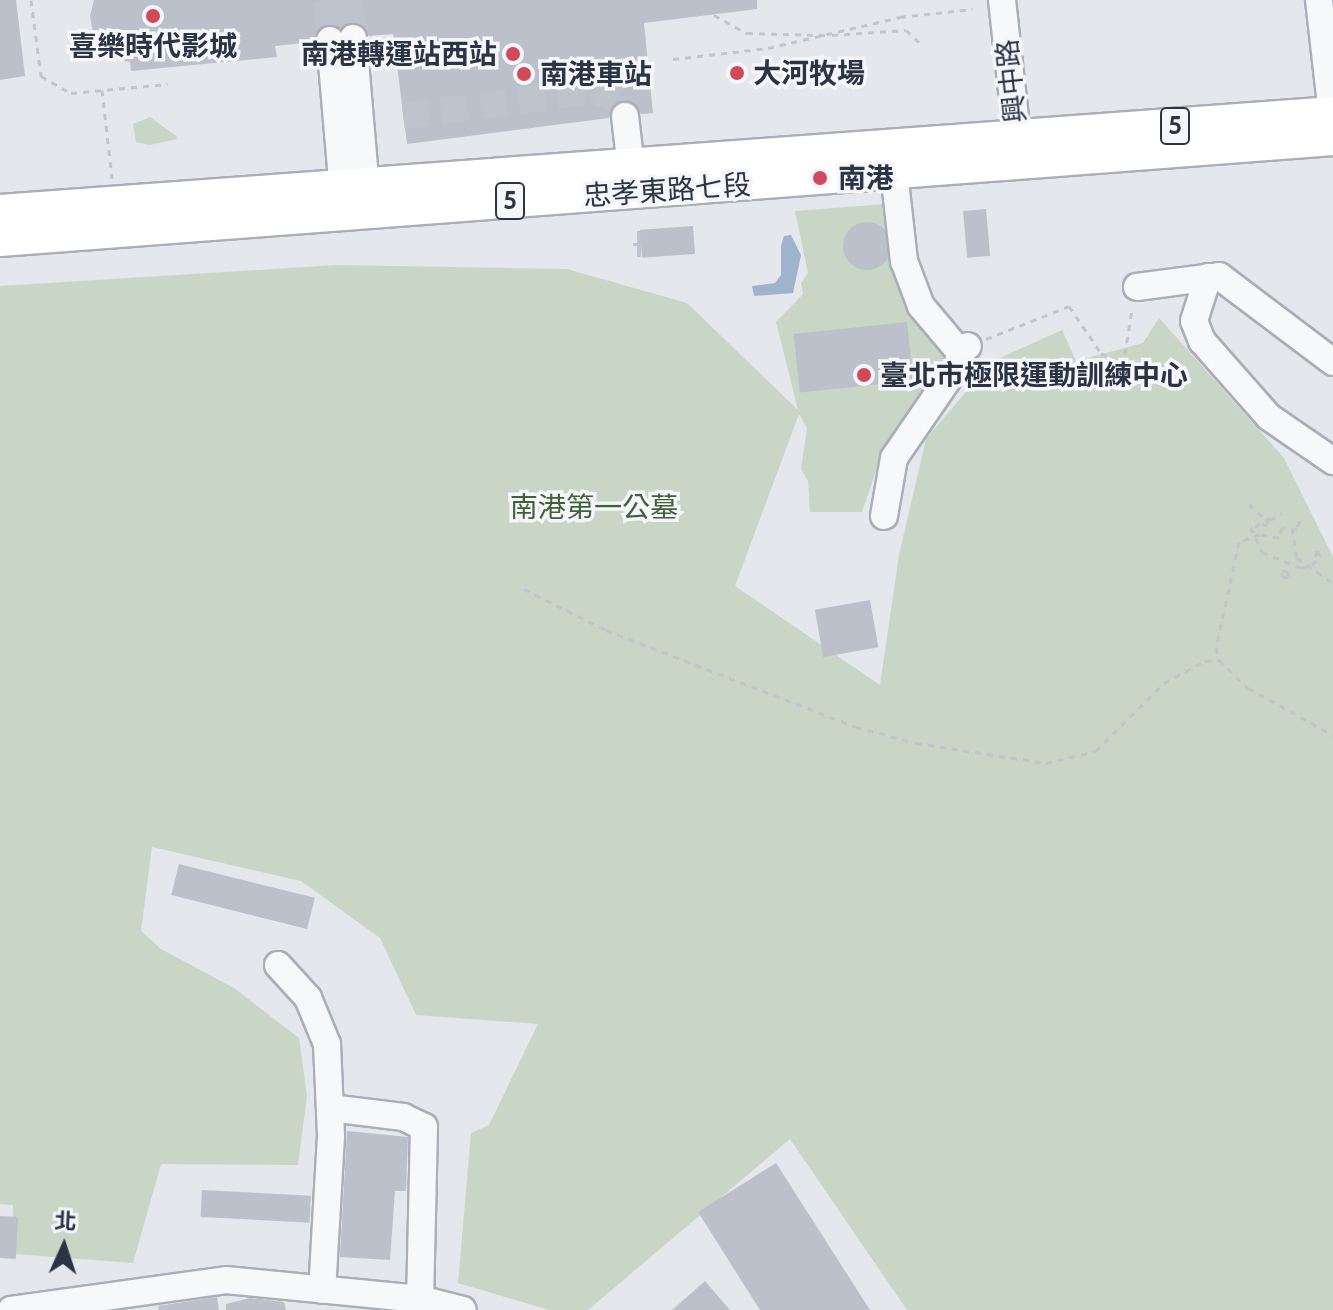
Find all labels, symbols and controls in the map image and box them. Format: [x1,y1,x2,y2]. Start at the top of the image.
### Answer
marker: 喜樂時代影城 [144,7,162,25]
place label: 喜樂時代影城 [69,29,237,63]
place label: 南港轉運站西站 [301,37,497,71]
street label: 興中路 [990,37,1032,125]
marker: 南港轉運站西站 [504,45,522,63]
place label: 大河牧場 [753,56,865,90]
place label: 南港車站 [540,57,652,91]
marker: 大河牧場 [728,64,746,82]
marker: 南港車站 [515,65,533,83]
road number: 5 [1159,104,1191,148]
place label: 南港 [838,161,894,195]
street label: 忠孝東路七段 [582,167,752,213]
marker: 南港 [809,167,831,189]
road number: 5 [494,179,526,223]
place label: 臺北市極限運動訓練中心 [880,358,1188,392]
marker: 臺北市極限運動訓練中心 [855,366,873,384]
park label: 南港第一公墓 [510,490,678,524]
north arrow [24,1206,104,1286]
text: 北 [54,1207,77,1236]

